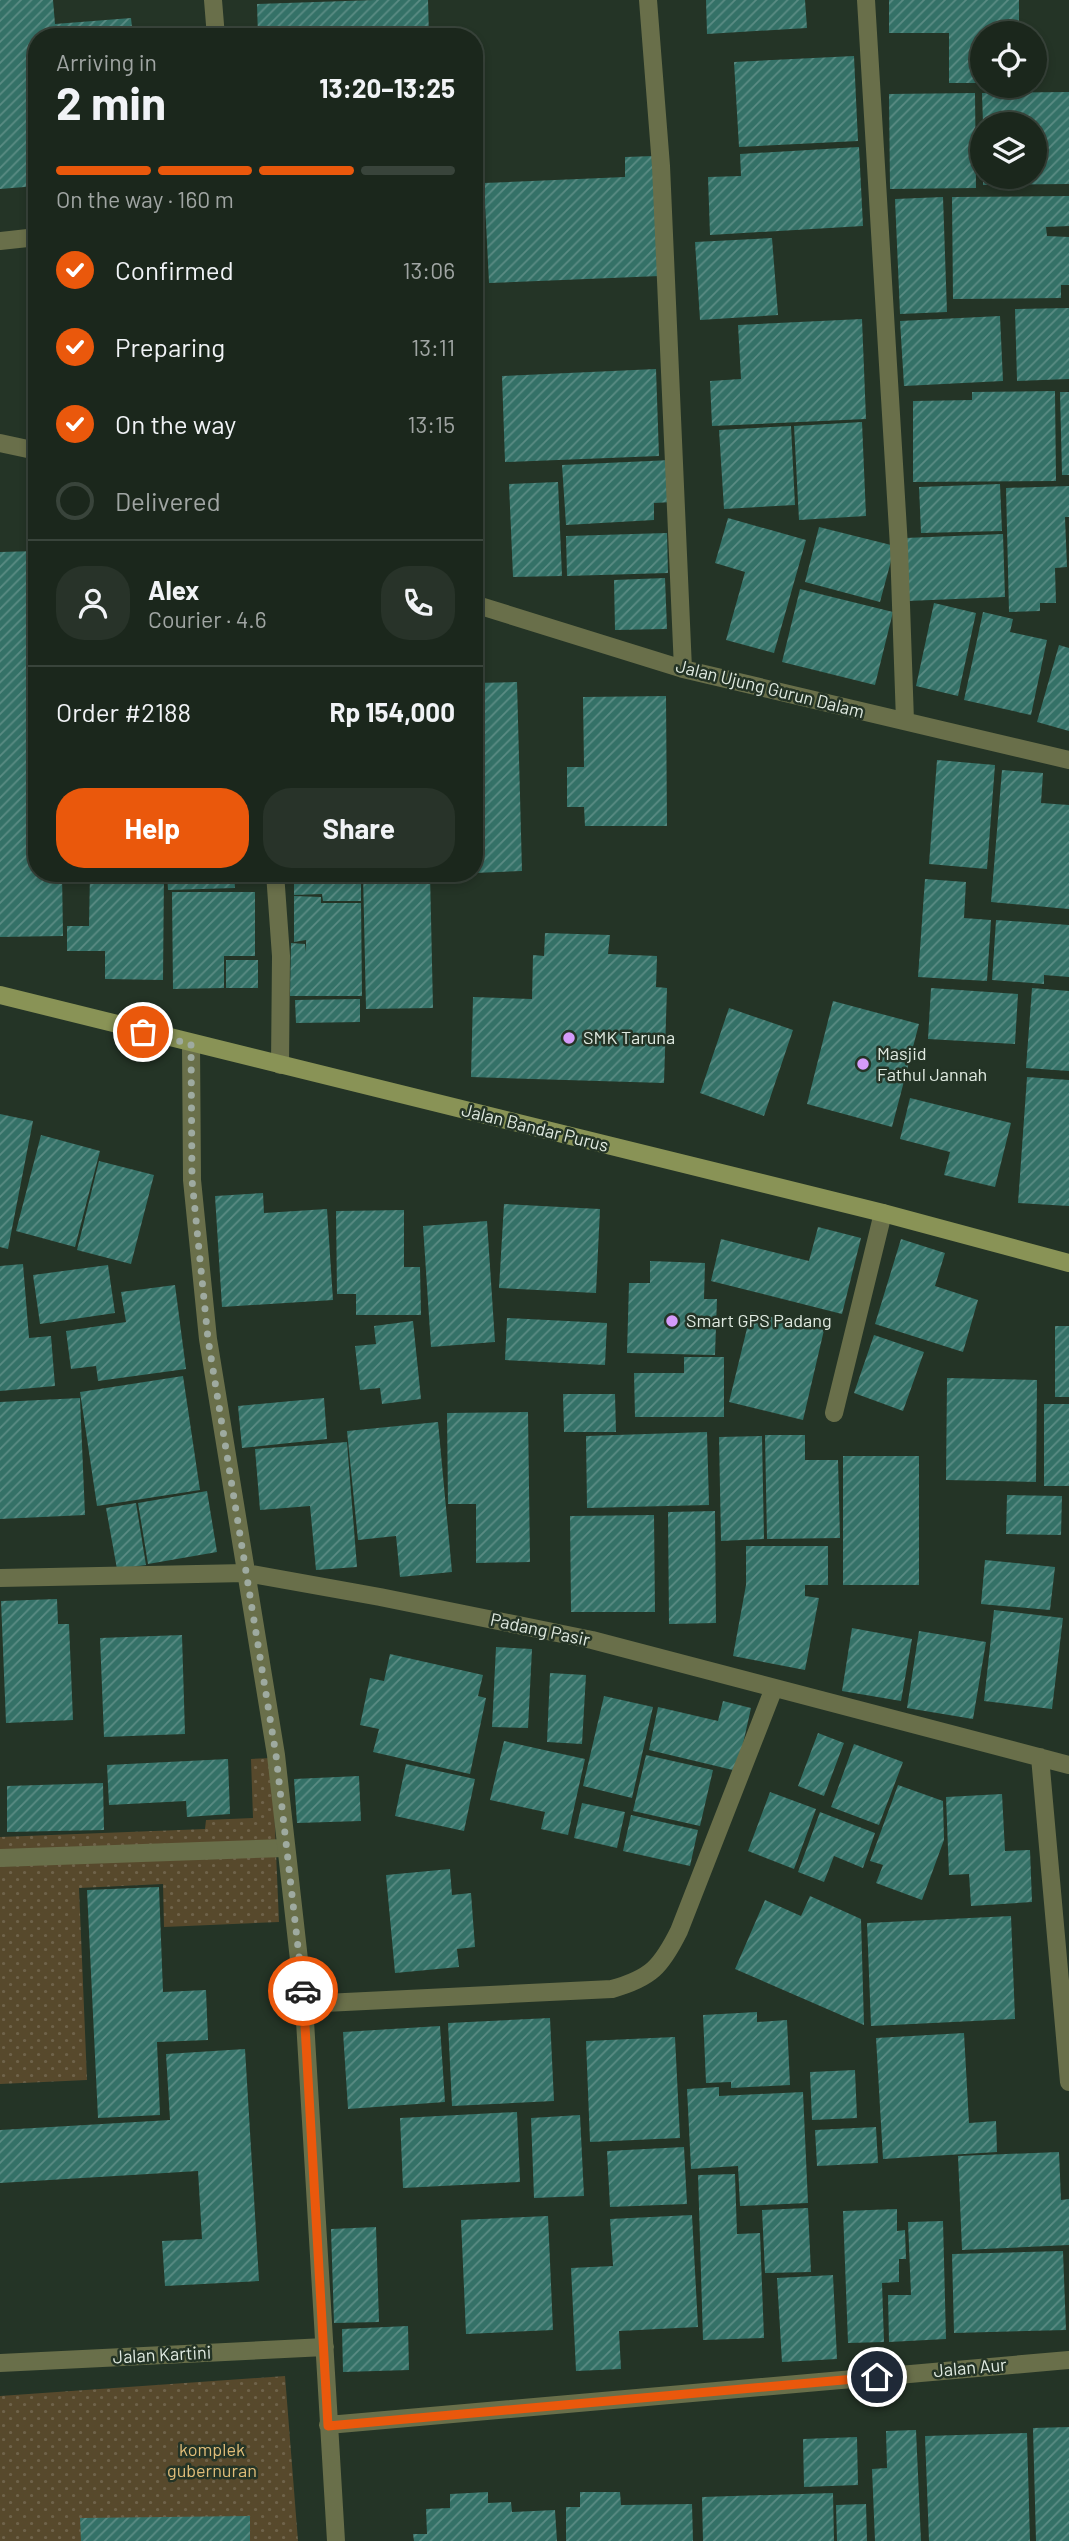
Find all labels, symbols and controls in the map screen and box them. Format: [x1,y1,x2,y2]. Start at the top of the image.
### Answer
map controls [970,21,1047,189]
button: locate [970,21,1047,98]
text: Arriving in [56,48,157,76]
text: 13:20–13:25 [319,72,455,103]
text: 2 min [56,74,166,129]
button: layers [970,112,1047,189]
text: On the way · 160 m [56,185,234,213]
icon: check [56,251,94,289]
text: Confirmed [115,254,234,285]
text: 13:06 [402,256,455,284]
icon: check [56,328,94,366]
text: Preparing [115,331,225,362]
text: 13:11 [411,333,455,361]
icon: check [56,405,94,443]
text: On the way [115,408,236,439]
text: 13:15 [407,410,455,438]
text: Delivered [115,485,221,516]
button: person [56,566,130,640]
button: phone [381,566,455,640]
text: Alex [148,574,199,605]
text: Courier · 4.6 [148,605,267,633]
street label: Jalan Ujung Gurun Dalam [674,654,867,722]
text: Order #2188 [56,696,191,727]
text: Rp 154,000 [329,696,455,727]
button: Help [56,788,249,868]
button: Share [263,788,455,868]
pin [113,1002,173,1062]
icon: bag [124,1013,162,1051]
place label: SMK Taruna [583,1026,675,1048]
marker: SMK Taruna [561,1030,577,1046]
place label: Masjid Fathul Jannah [877,1042,987,1085]
marker: Masjid Fathul Jannah [855,1056,871,1072]
street label: Jalan Bandar Purus [460,1098,611,1156]
place label: Smart GPS Padang [686,1309,832,1331]
marker: Smart GPS Padang [664,1313,680,1329]
street label: Padang Pasir [488,1608,593,1650]
courier [268,1956,338,2026]
icon: car [284,1972,322,2010]
street label: Jalan Kartini [112,2340,212,2368]
pin [847,2347,907,2407]
street label: Jalan Aur [932,2353,1008,2381]
icon: home [858,2358,896,2396]
park label: komplek gubernuran [167,2438,257,2481]

